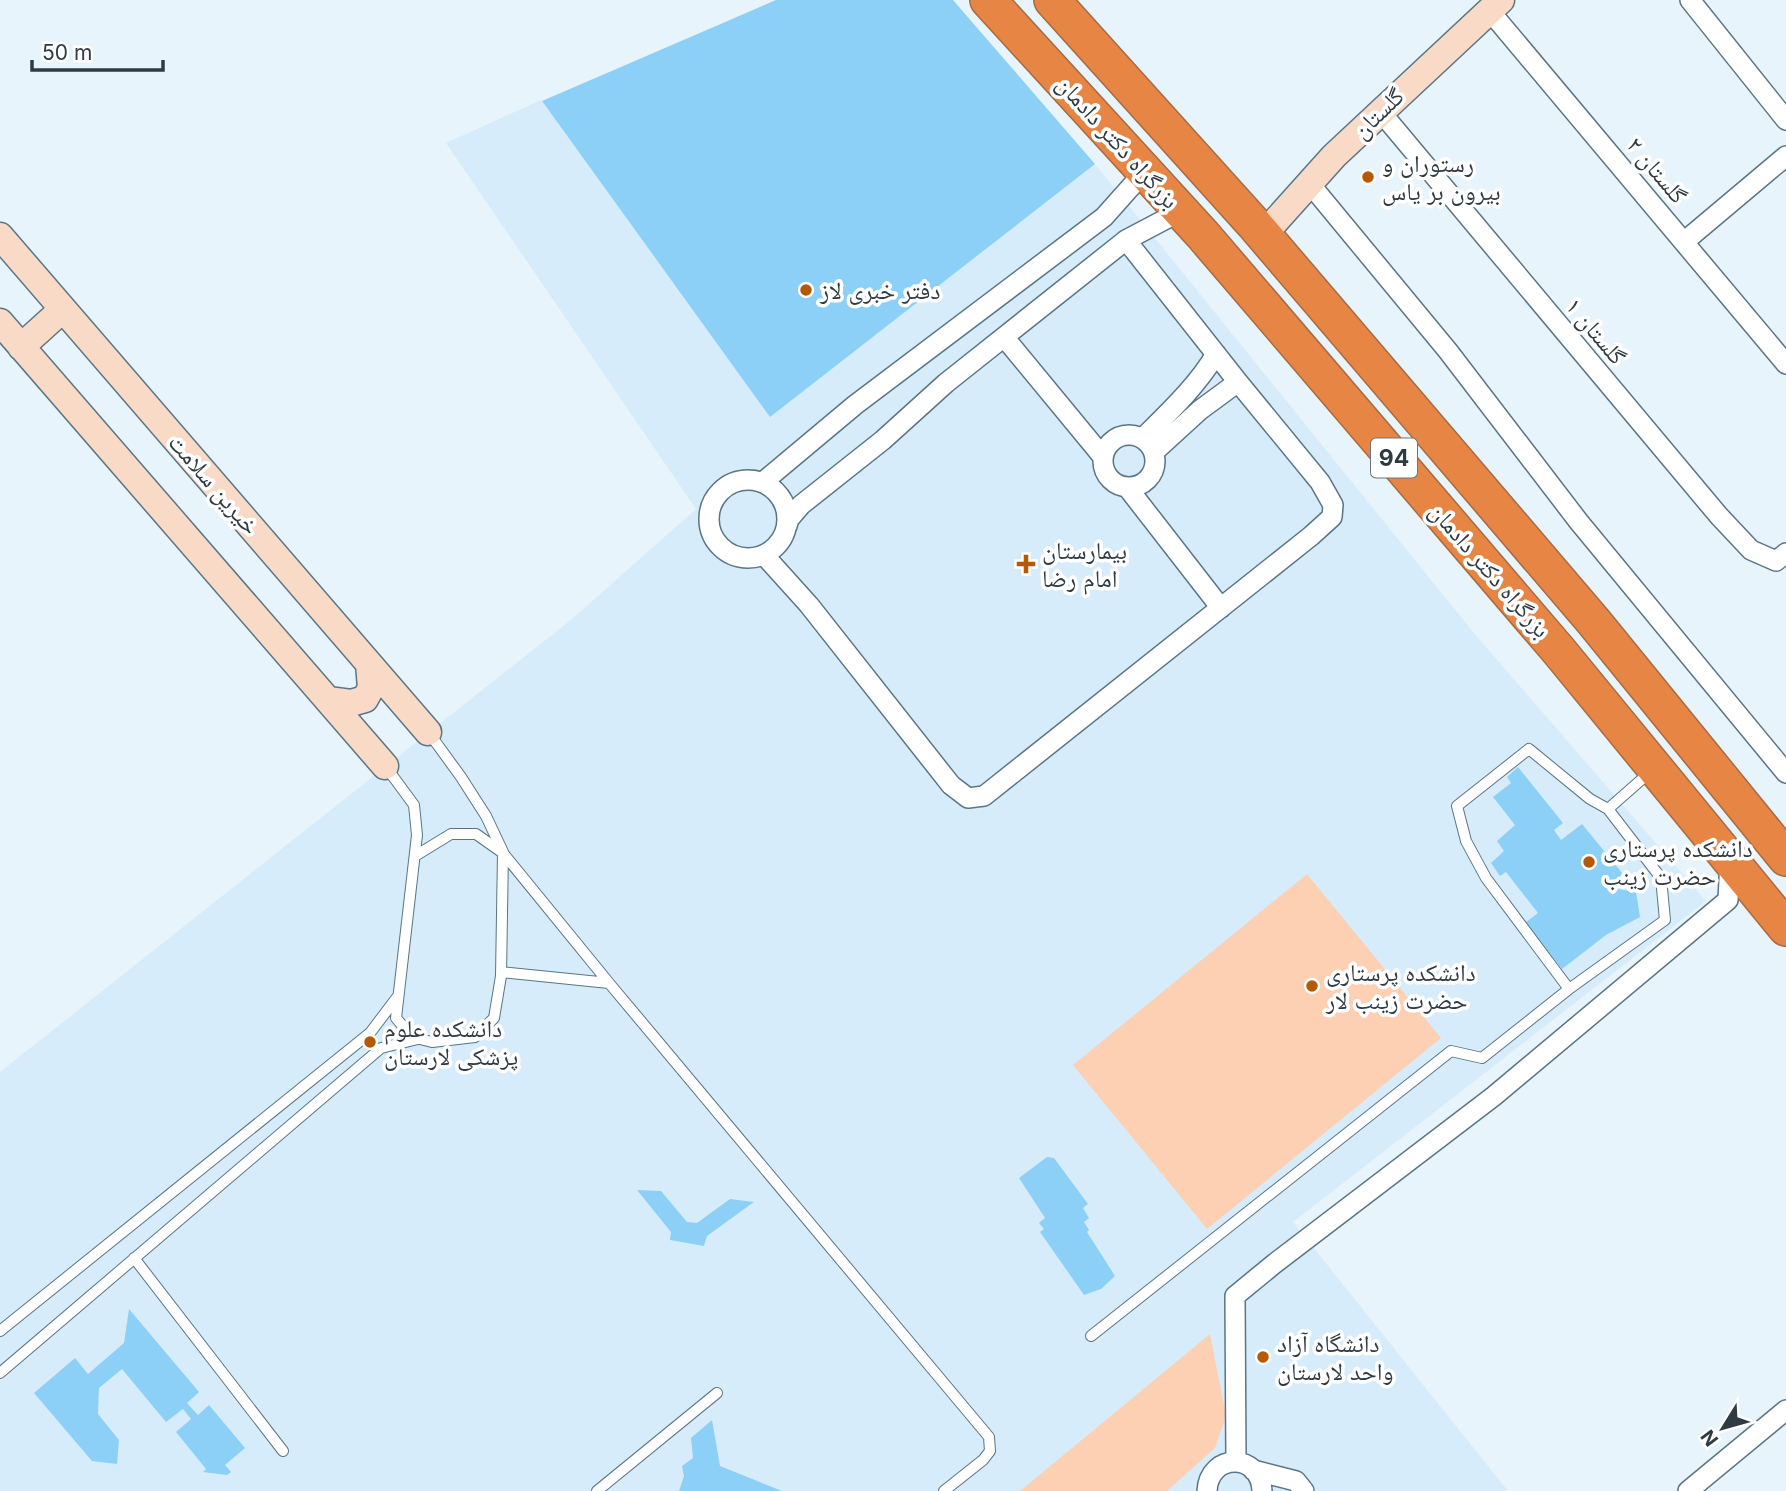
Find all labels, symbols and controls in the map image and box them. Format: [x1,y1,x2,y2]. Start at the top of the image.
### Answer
scale bar [32,28,163,72]
text: 50 m [42,40,92,65]
street label: بزرگراه دکتر دادمان [1051,69,1185,215]
street label: گلستان [1346,82,1410,144]
street label: گلستان ۲ [1621,131,1693,209]
place label: رستوران و بیرون بر یاس [1382,149,1501,206]
marker: رستوران و بیرون بر یاس [1360,169,1376,185]
place label: دفتر خبری لاز [819,276,940,305]
marker: دفتر خبری لاز [798,282,814,298]
street label: گلستان ۱ [1560,292,1632,370]
street label: خیرین سلامت [163,428,265,540]
road number: 94 [1371,438,1417,478]
street label: بزرگراه دکتر دادمان [1424,497,1556,643]
place label: بیمارستان امام رضا [1042,536,1127,595]
marker: بیمارستان امام رضا [1016,554,1036,574]
place label: دانشکده پرستاری حضرت زینب [1603,834,1753,891]
marker: دانشکده پرستاری حضرت زینب [1581,854,1597,870]
place label: دانشکده پرستاری حضرت زینب لار [1325,958,1476,1015]
marker: دانشکده پرستاری حضرت زینب لار [1304,978,1320,994]
place label: دانشکده علوم پزشکی لارستان [384,1014,518,1071]
marker: دانشکده علوم پزشکی لارستان [362,1034,378,1050]
place label: دانشگاه آزاد واحد لارستان [1277,1329,1394,1386]
marker: دانشگاه آزاد واحد لارستان [1255,1349,1271,1365]
north arrow [1688,1393,1758,1463]
text: N [1696,1425,1723,1451]

